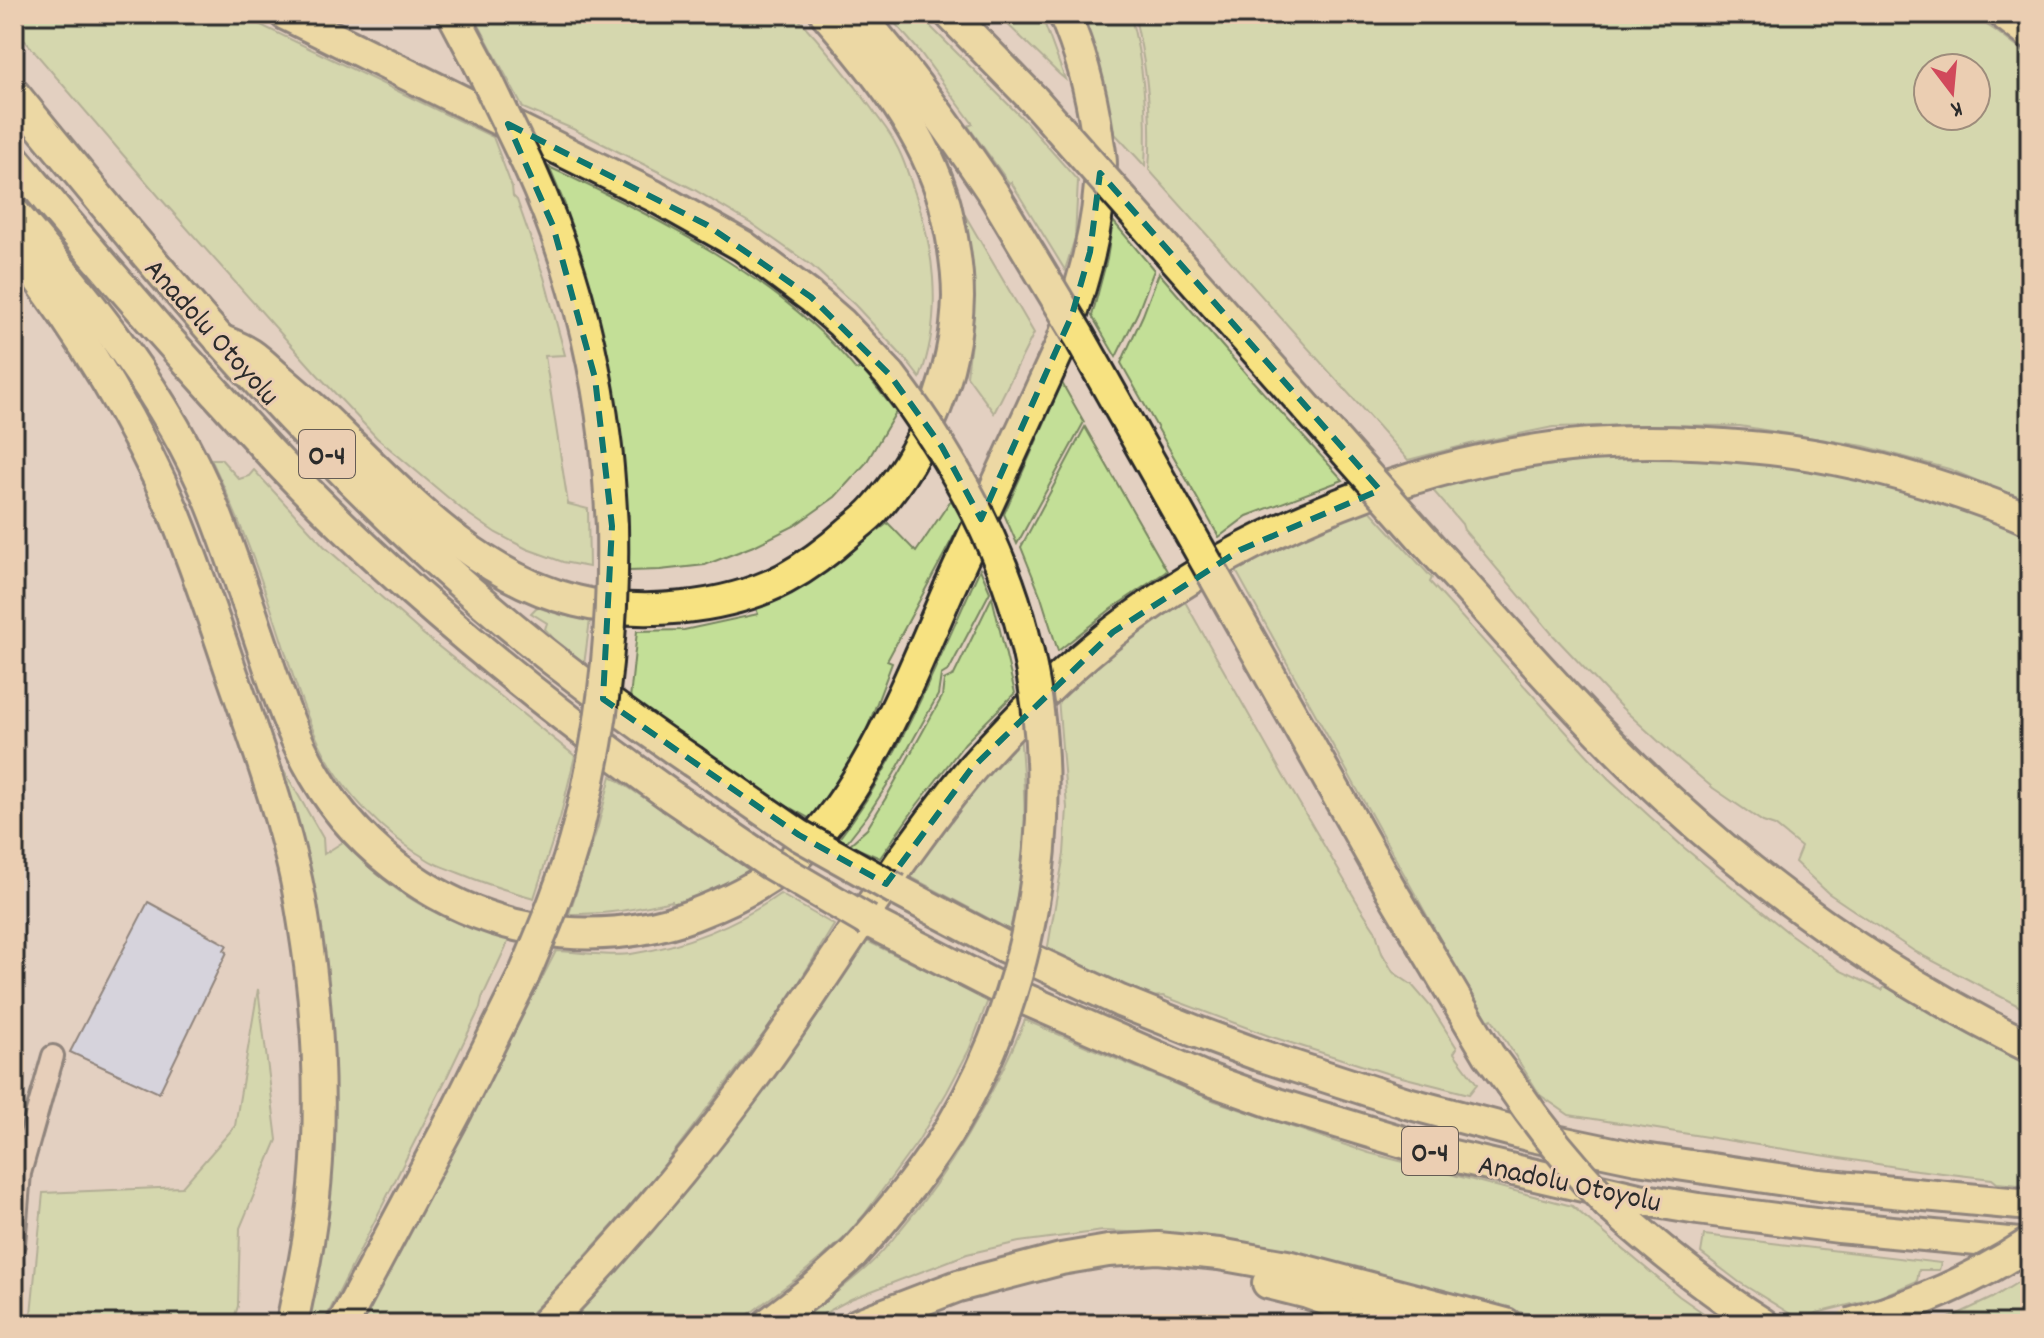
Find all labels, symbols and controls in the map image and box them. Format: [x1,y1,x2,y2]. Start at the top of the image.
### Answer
north arrow [1912,52,1992,132]
text: K [1947,92,1966,124]
street label: Anadolu Otoyolu [131,251,288,417]
road number: O-4 [299,430,355,478]
road number: O-4 [1402,1127,1458,1175]
street label: Anadolu Otoyolu [1474,1146,1664,1227]

